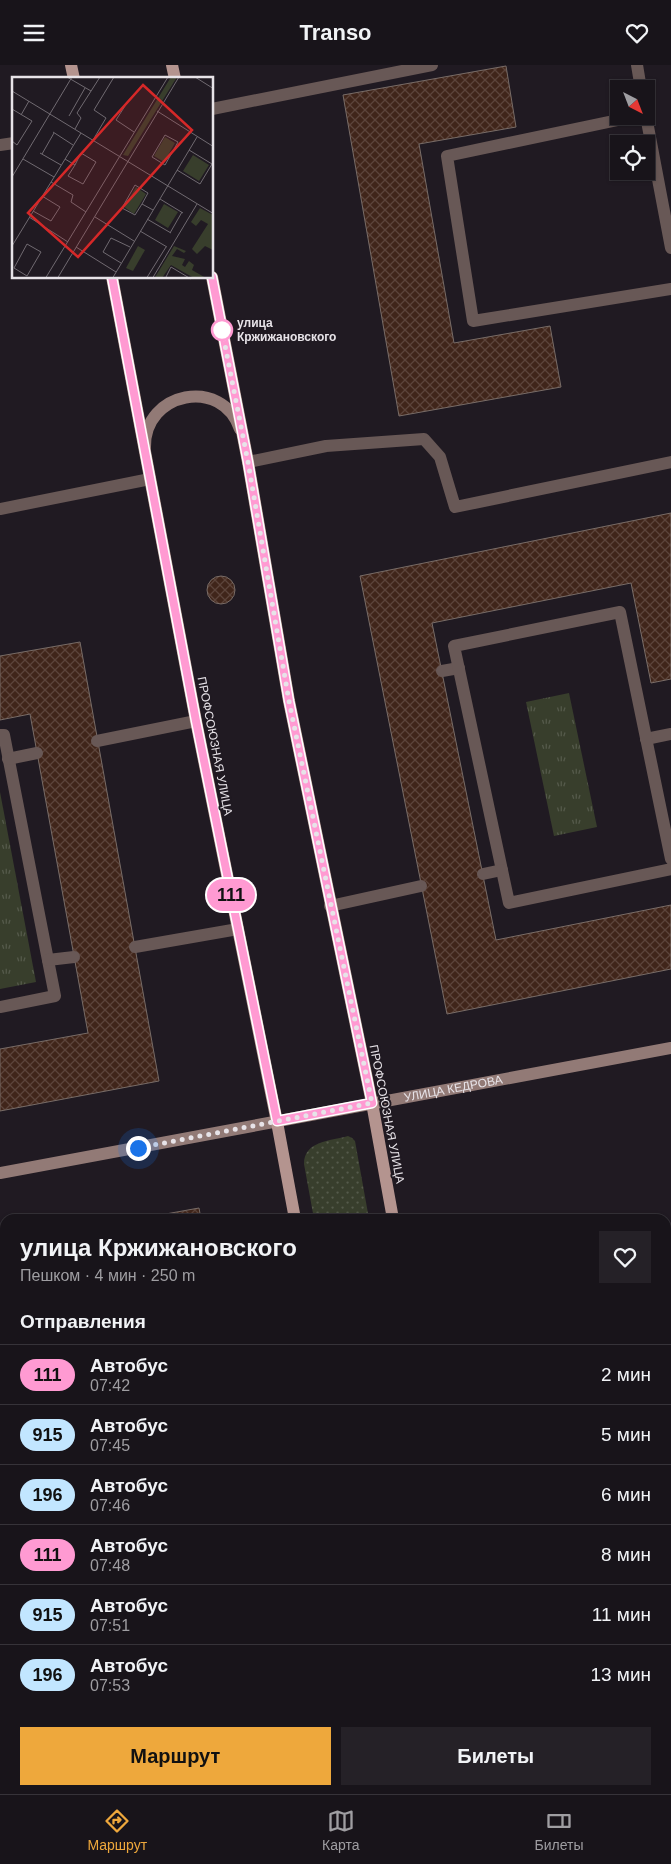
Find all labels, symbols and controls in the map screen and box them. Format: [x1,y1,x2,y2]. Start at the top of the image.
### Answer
icon: menu [20,19,48,47]
icon: heart [623,19,651,47]
text: Transo [299,20,372,45]
inset map [12,77,214,279]
north arrow [610,80,655,125]
map controls [610,80,655,180]
button: locate [610,135,655,180]
place label: улица Кржижановского [237,316,336,344]
marker: улица Кржижановского [211,319,233,341]
street label: ПРОФСОЮЗНАЯ УЛИЦА [195,675,235,817]
line badge: 111 [202,879,260,911]
text: 111 [217,885,245,905]
street label: ПРОФСОЮЗНАЯ УЛИЦА [367,1043,407,1185]
street label: УЛИЦА КЕДРОВА [403,1073,504,1105]
your location [126,1136,151,1161]
button: heart [599,1231,651,1283]
text: улица Кржижановского [20,1234,297,1261]
text: Пешком · 4 мин · 250 m [20,1267,195,1284]
text: Отправления [20,1311,146,1332]
text: Автобус [90,1355,168,1376]
text: 2 мин [601,1364,651,1385]
text: 111 [33,1365,62,1385]
text: 07:42 [90,1377,130,1394]
text: Автобус [90,1415,168,1436]
text: 5 мин [601,1424,651,1445]
text: 915 [32,1425,63,1445]
text: 07:45 [90,1437,130,1454]
text: Автобус [90,1475,168,1496]
text: 6 мин [601,1484,651,1505]
text: 196 [32,1485,63,1505]
text: 07:46 [90,1497,130,1514]
text: Автобус [90,1535,168,1556]
text: 8 мин [601,1544,651,1565]
text: 111 [33,1545,62,1565]
text: 07:48 [90,1557,130,1574]
text: Автобус [90,1595,168,1616]
text: 11 мин [592,1604,651,1625]
text: 915 [32,1605,63,1625]
text: 07:51 [90,1617,130,1634]
text: Автобус [90,1655,168,1676]
text: 13 мин [590,1664,651,1685]
text: 196 [32,1665,63,1685]
text: 07:53 [90,1677,130,1694]
button: Маршрут [20,1727,331,1785]
button: Билеты [341,1727,651,1785]
tab: Маршрут [87,1807,147,1853]
tab: Карта [322,1807,360,1853]
tab: Билеты [535,1807,584,1853]

